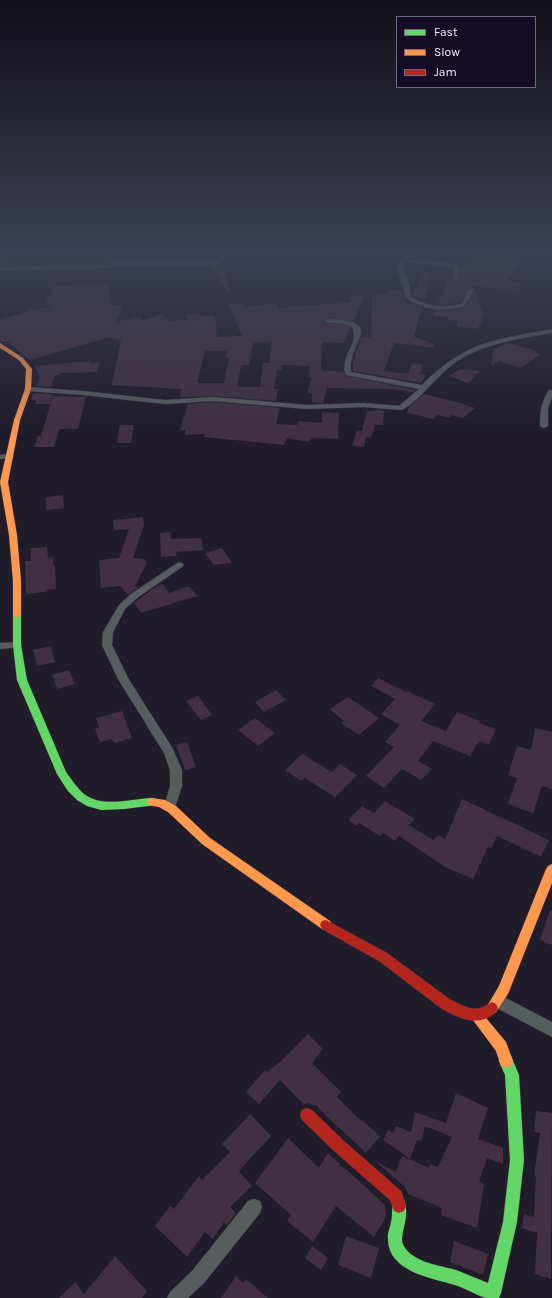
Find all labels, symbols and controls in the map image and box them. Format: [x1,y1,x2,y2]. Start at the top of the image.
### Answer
legend [396,16,536,88]
text: Fast [434,25,457,39]
text: Slow [434,45,460,59]
text: Jam [434,65,457,79]

